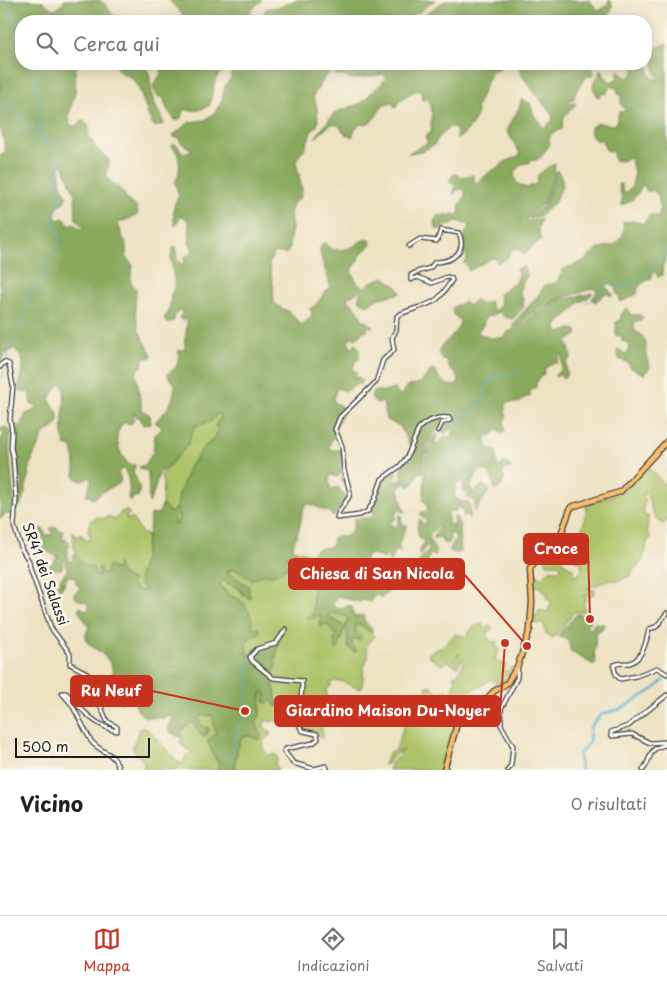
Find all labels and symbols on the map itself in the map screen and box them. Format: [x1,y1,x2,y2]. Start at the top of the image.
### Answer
street label: SR41 dei Salassi [18,520,74,629]
callout: Croce [524,534,588,564]
text: Croce [534,536,578,559]
callout: Chiesa di San Nicola [289,559,464,589]
text: Chiesa di San Nicola [300,561,454,584]
callout: Ru Neuf [71,676,152,706]
text: Ru Neuf [81,678,143,701]
callout: Giardino Maison Du-Noyer [275,696,500,726]
text: Giardino Maison Du-Noyer [286,698,490,721]
scale bar [15,735,150,758]

